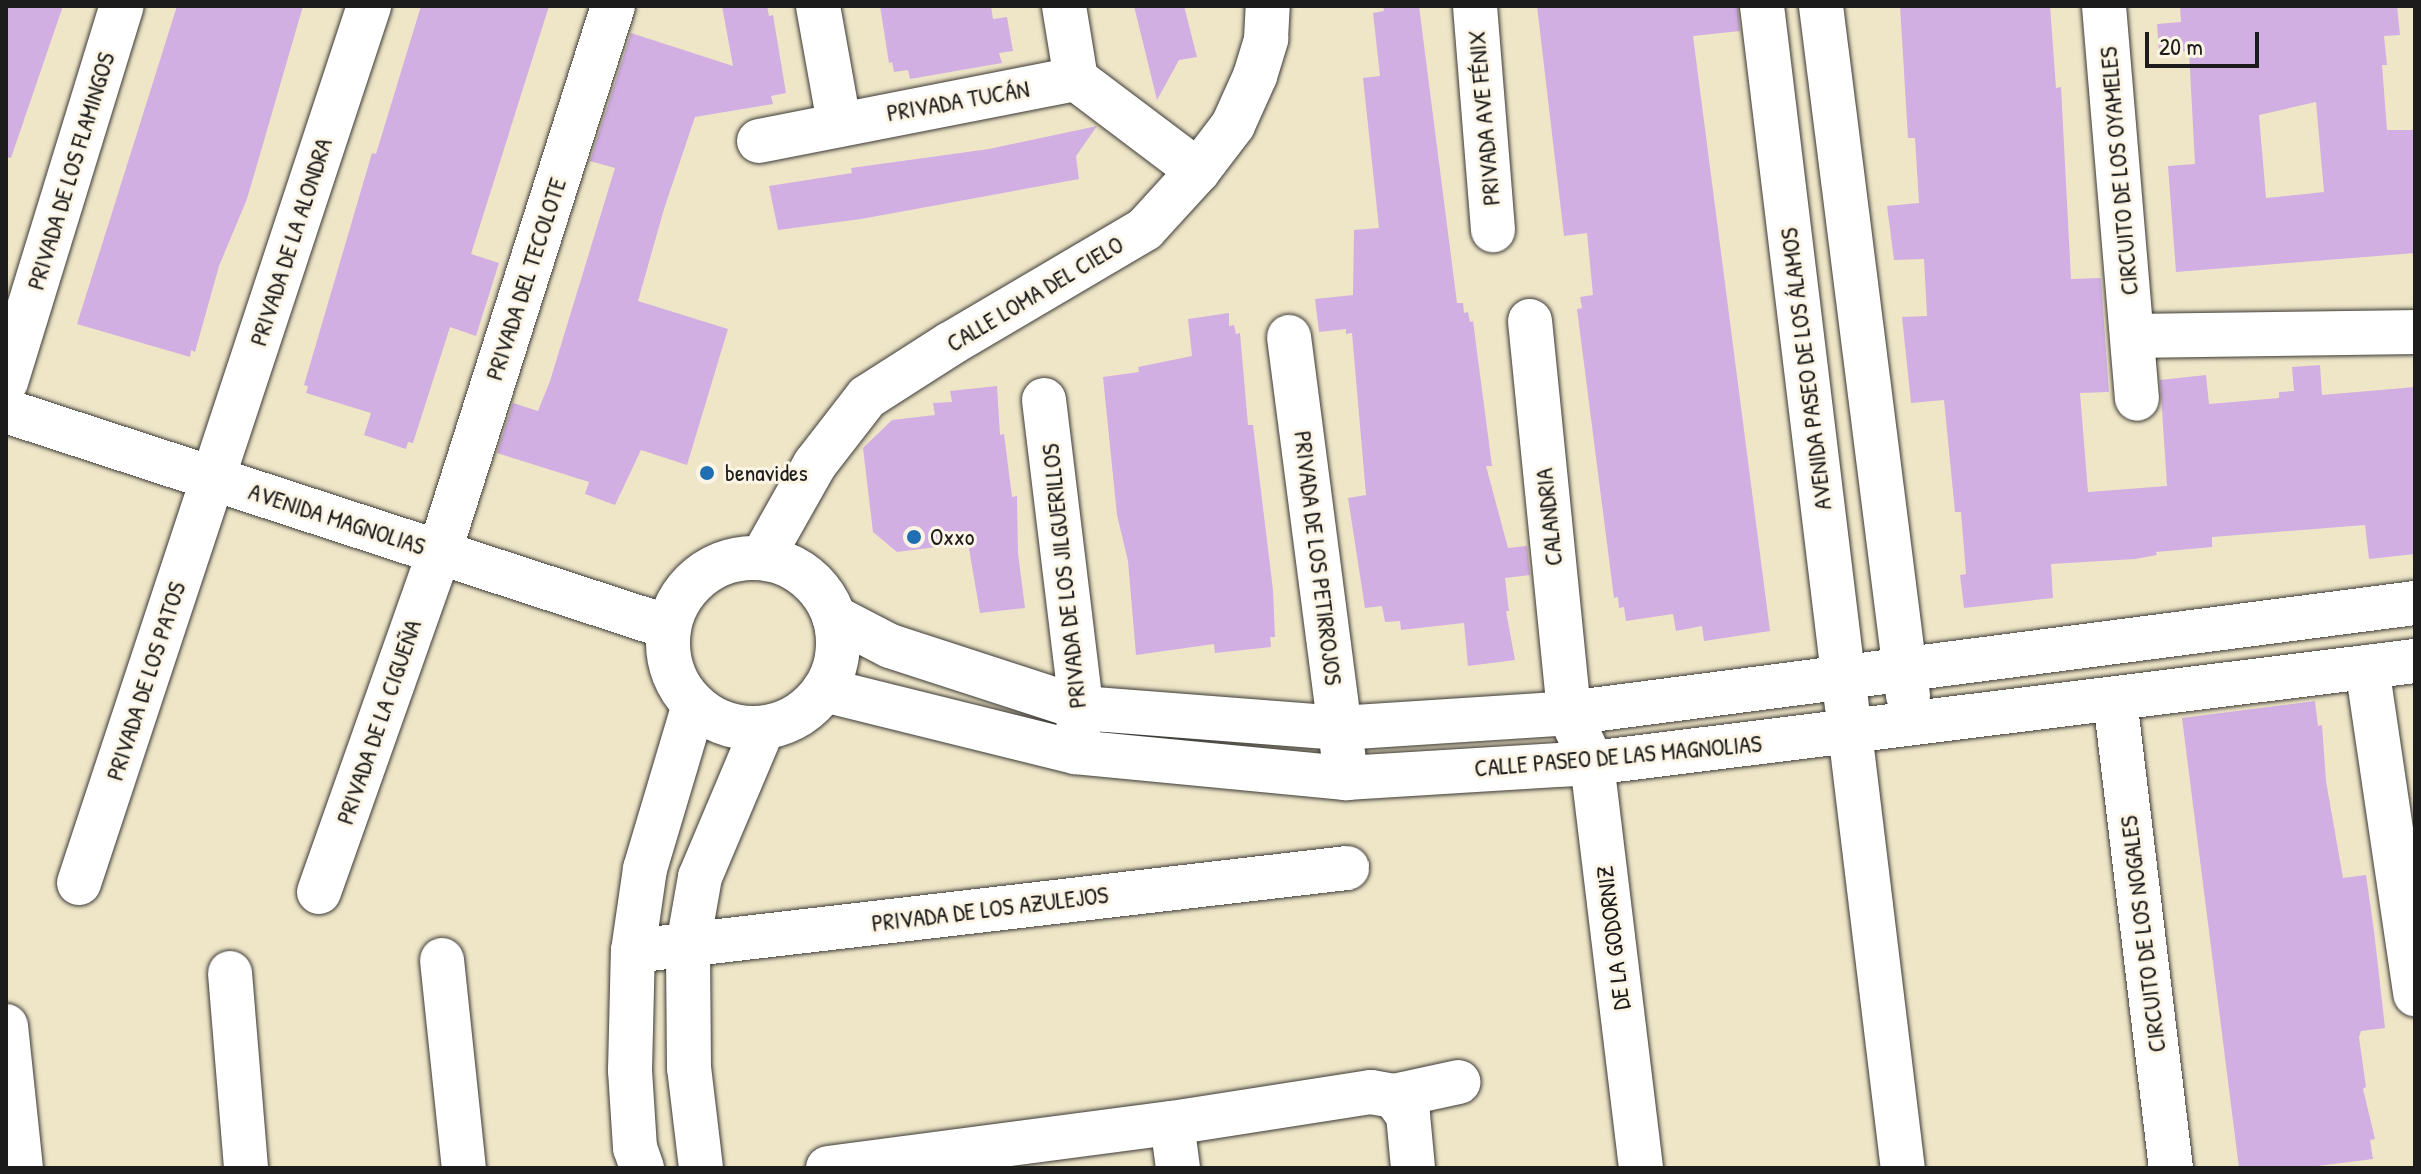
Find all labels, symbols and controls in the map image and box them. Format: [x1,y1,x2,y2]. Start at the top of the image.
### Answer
scale bar [2149,16,2263,66]
street label: PRIVADA AVE FÉNIX [1462,29,1506,207]
text: 20 m [2159,30,2203,62]
street label: CIRCUITO DE LOS OYAMELES [2094,46,2144,296]
street label: PRIVADA DE LOS FLAMINGOS [21,49,121,293]
street label: PRIVADA TUCÁN [885,74,1031,128]
street label: PRIVADA DE LA ALONDRA [244,135,338,349]
street label: PRIVADA DEL TECOLOTE [480,174,572,384]
street label: AVENIDA PASEO DE LOS ÁLAMOS [1774,226,1838,512]
street label: CALLE LOMA DEL CIELO [942,230,1128,358]
street label: PRIVADA DE LOS PETIRROJOS [1288,429,1348,687]
street label: PRIVADA DE LOS JILGUERILLOS [1036,442,1092,710]
place label: benavides [725,459,808,487]
marker: benavides [696,462,718,484]
street label: CALANDRIA [1530,467,1568,567]
street label: AVENIDA MAGNOLIAS [245,477,429,561]
place label: Oxxo [930,523,975,551]
marker: Oxxo [905,528,923,546]
street label: PRIVADA DE LOS PATOS [100,578,192,784]
street label: PRIVADA DE LA CIGUEÑA [331,616,427,828]
street label: CALLE PASEO DE LAS MAGNOLIAS [1473,729,1763,783]
street label: CIRCUITO DE LOS NOGALES [2114,814,2172,1054]
street label: DE LA GODORNIZ [1590,864,1636,1012]
street label: PRIVADA DE LOS AZULEJOS [870,880,1110,938]

